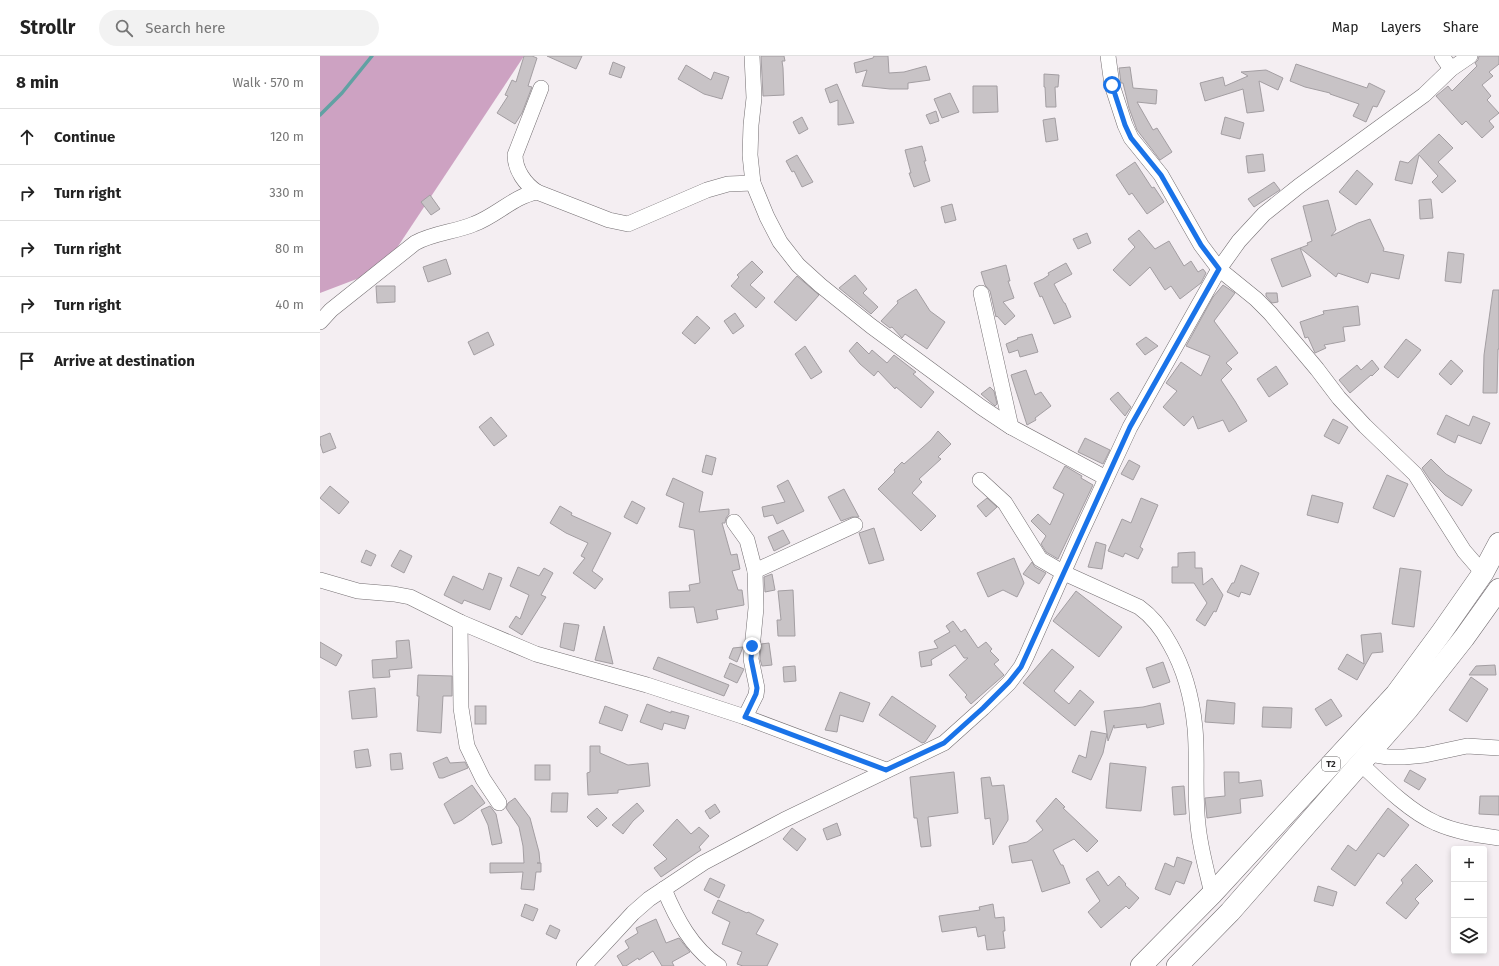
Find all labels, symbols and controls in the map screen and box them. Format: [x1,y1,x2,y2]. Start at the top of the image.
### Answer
search box [99,10,379,46]
text: Strollr [20,16,75,39]
icon: search [113,17,135,39]
text: Search here [145,19,225,37]
text: Map [1332,19,1358,36]
text: Layers [1380,19,1421,36]
text: Share [1443,19,1479,36]
text: 8 min [16,72,59,93]
text: Walk · 570 m [233,75,304,90]
route start [1103,76,1121,94]
icon: ahead [16,126,38,148]
text: Continue [54,128,115,146]
text: 120 m [270,129,304,144]
icon: right [16,182,38,204]
text: Turn right [54,184,121,202]
text: 330 m [269,185,304,200]
icon: right [16,238,38,260]
text: Turn right [54,240,121,258]
text: 80 m [275,241,304,256]
icon: right [16,294,38,316]
text: Turn right [54,296,121,314]
text: 40 m [275,297,304,312]
icon: arrive [16,350,38,372]
text: Arrive at destination [54,352,195,370]
route end [743,637,761,655]
road number: T2 [1322,757,1340,771]
map controls [1451,846,1487,954]
button: + [1451,846,1487,882]
button: − [1451,882,1487,918]
button: layers [1451,918,1487,954]

